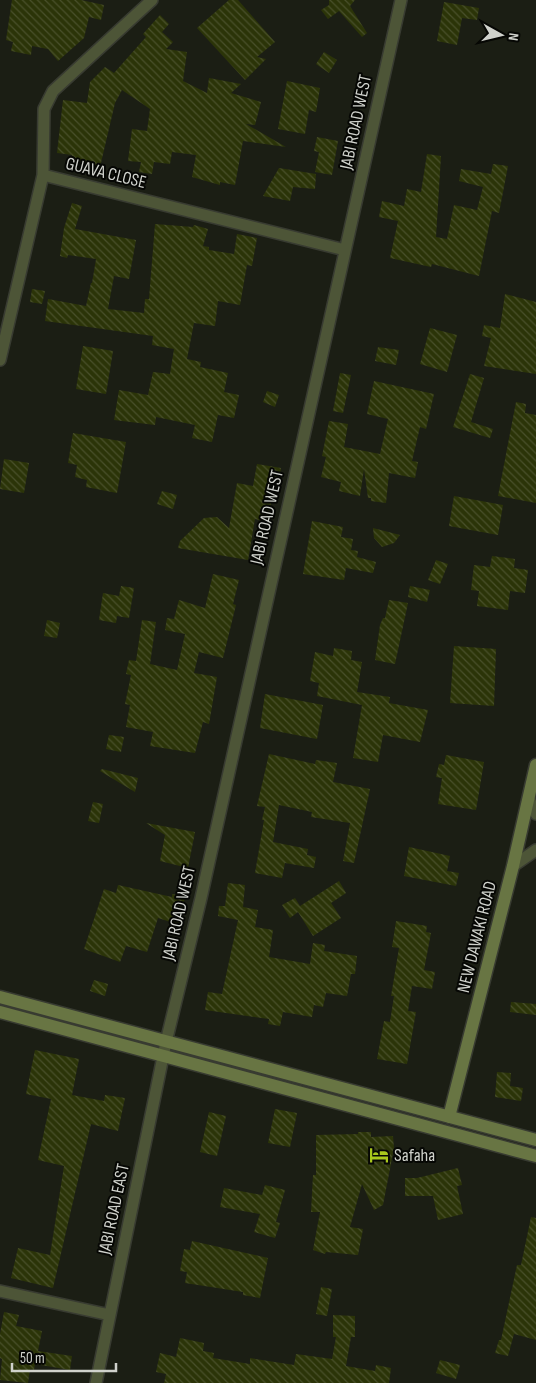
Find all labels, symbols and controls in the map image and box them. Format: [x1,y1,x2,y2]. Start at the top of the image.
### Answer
north arrow [476,10,526,60]
text: N [504,32,522,42]
street label: JABI ROAD WEST [336,73,376,172]
street label: GUAVA CLOSE [64,153,148,193]
street label: JABI ROAD WEST [246,468,288,567]
street label: JABI ROAD WEST [158,864,200,963]
street label: NEW DAWAKI ROAD [453,879,501,995]
hotel icon: Safaha [368,1144,390,1166]
place label: Safaha [394,1145,435,1166]
street label: JABI ROAD EAST [94,1162,134,1257]
scale bar [12,1340,116,1372]
text: 50 m [20,1349,45,1368]

